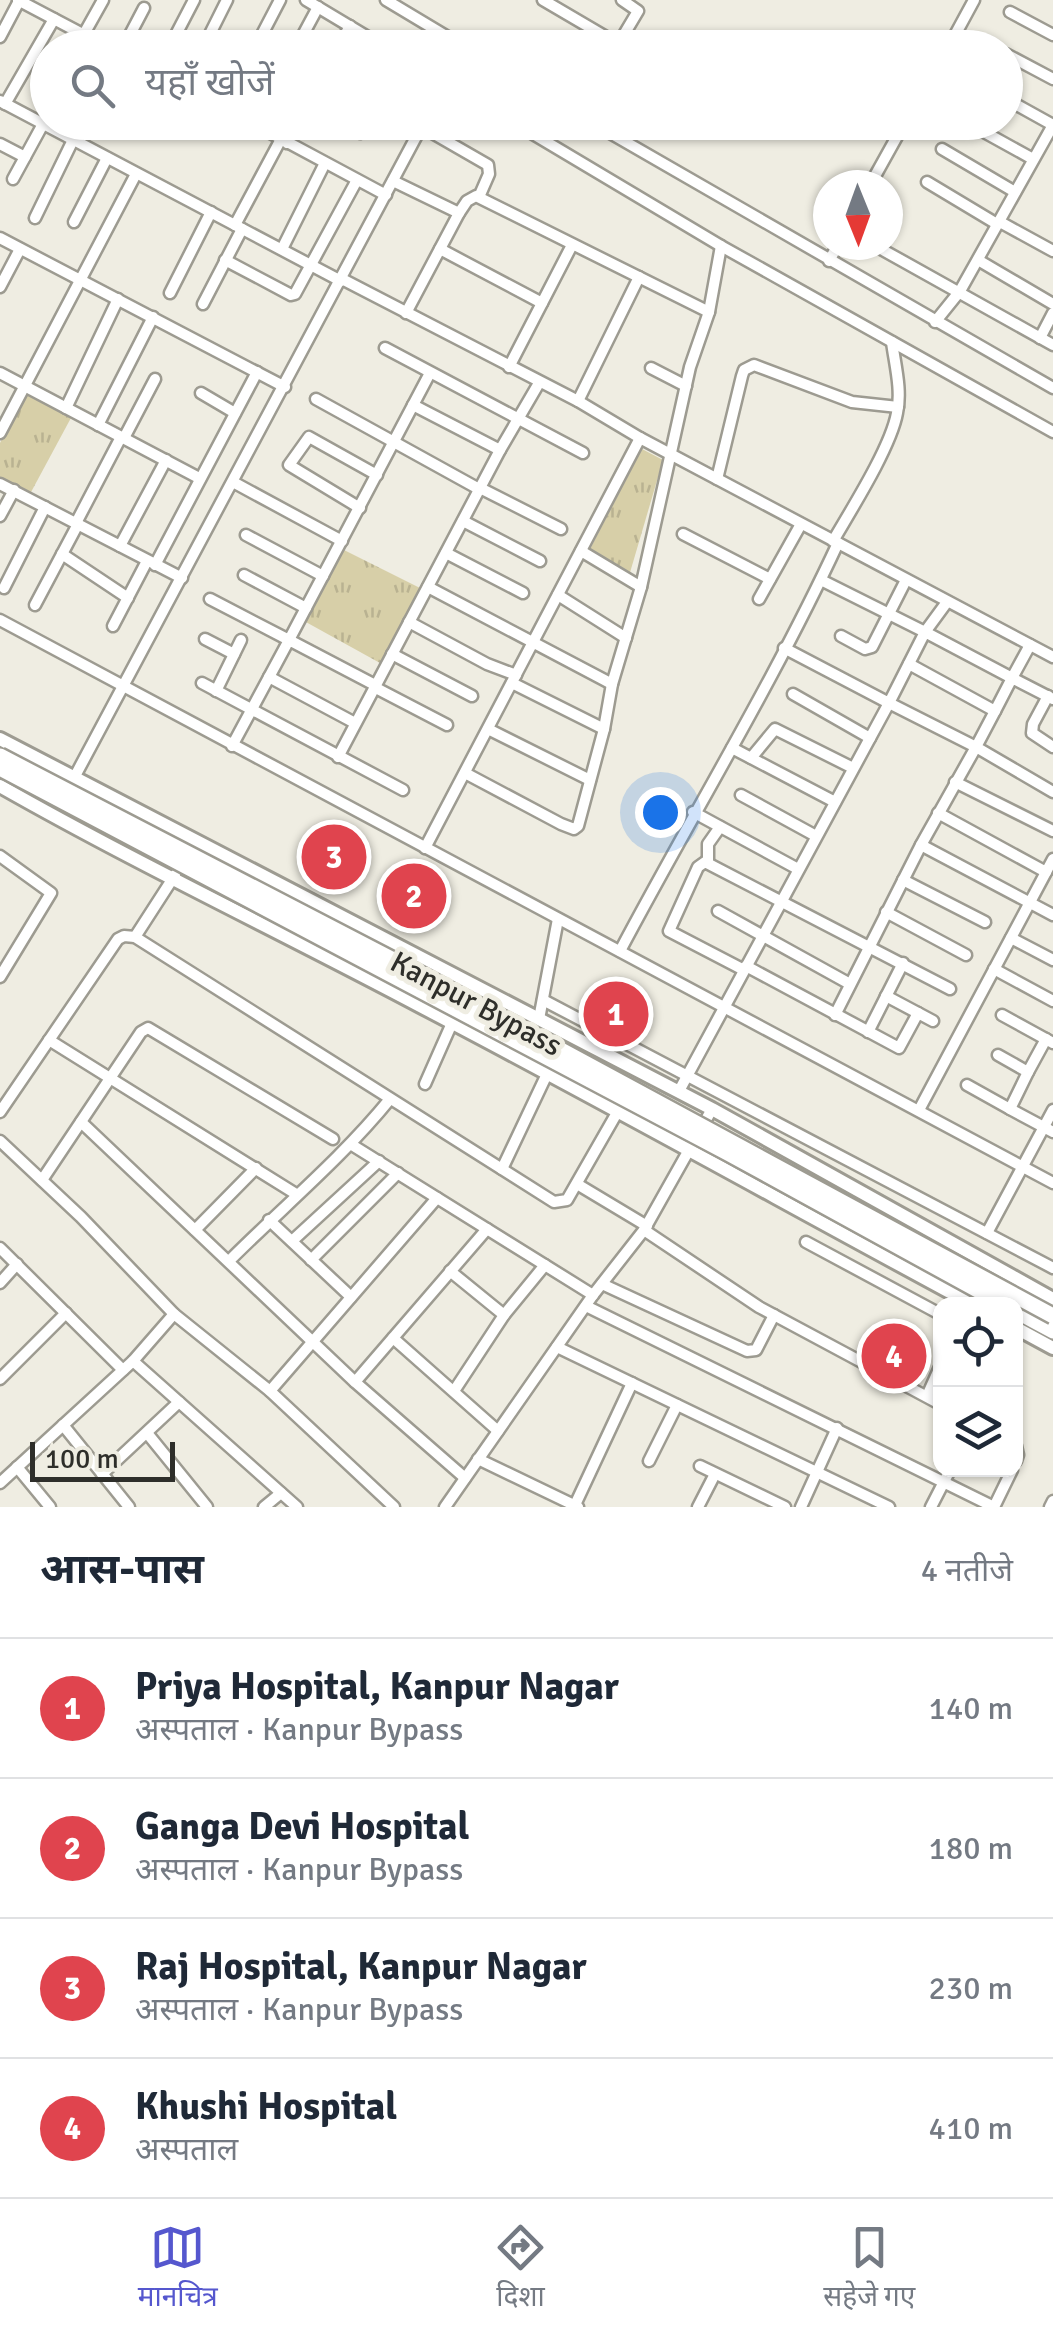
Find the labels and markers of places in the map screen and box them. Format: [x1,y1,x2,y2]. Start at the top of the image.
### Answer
pin: 3 [302,820,366,894]
pin: 2 [382,858,446,934]
pin: 1 [584,976,648,1052]
pin: 4 [862,1318,926,1394]

